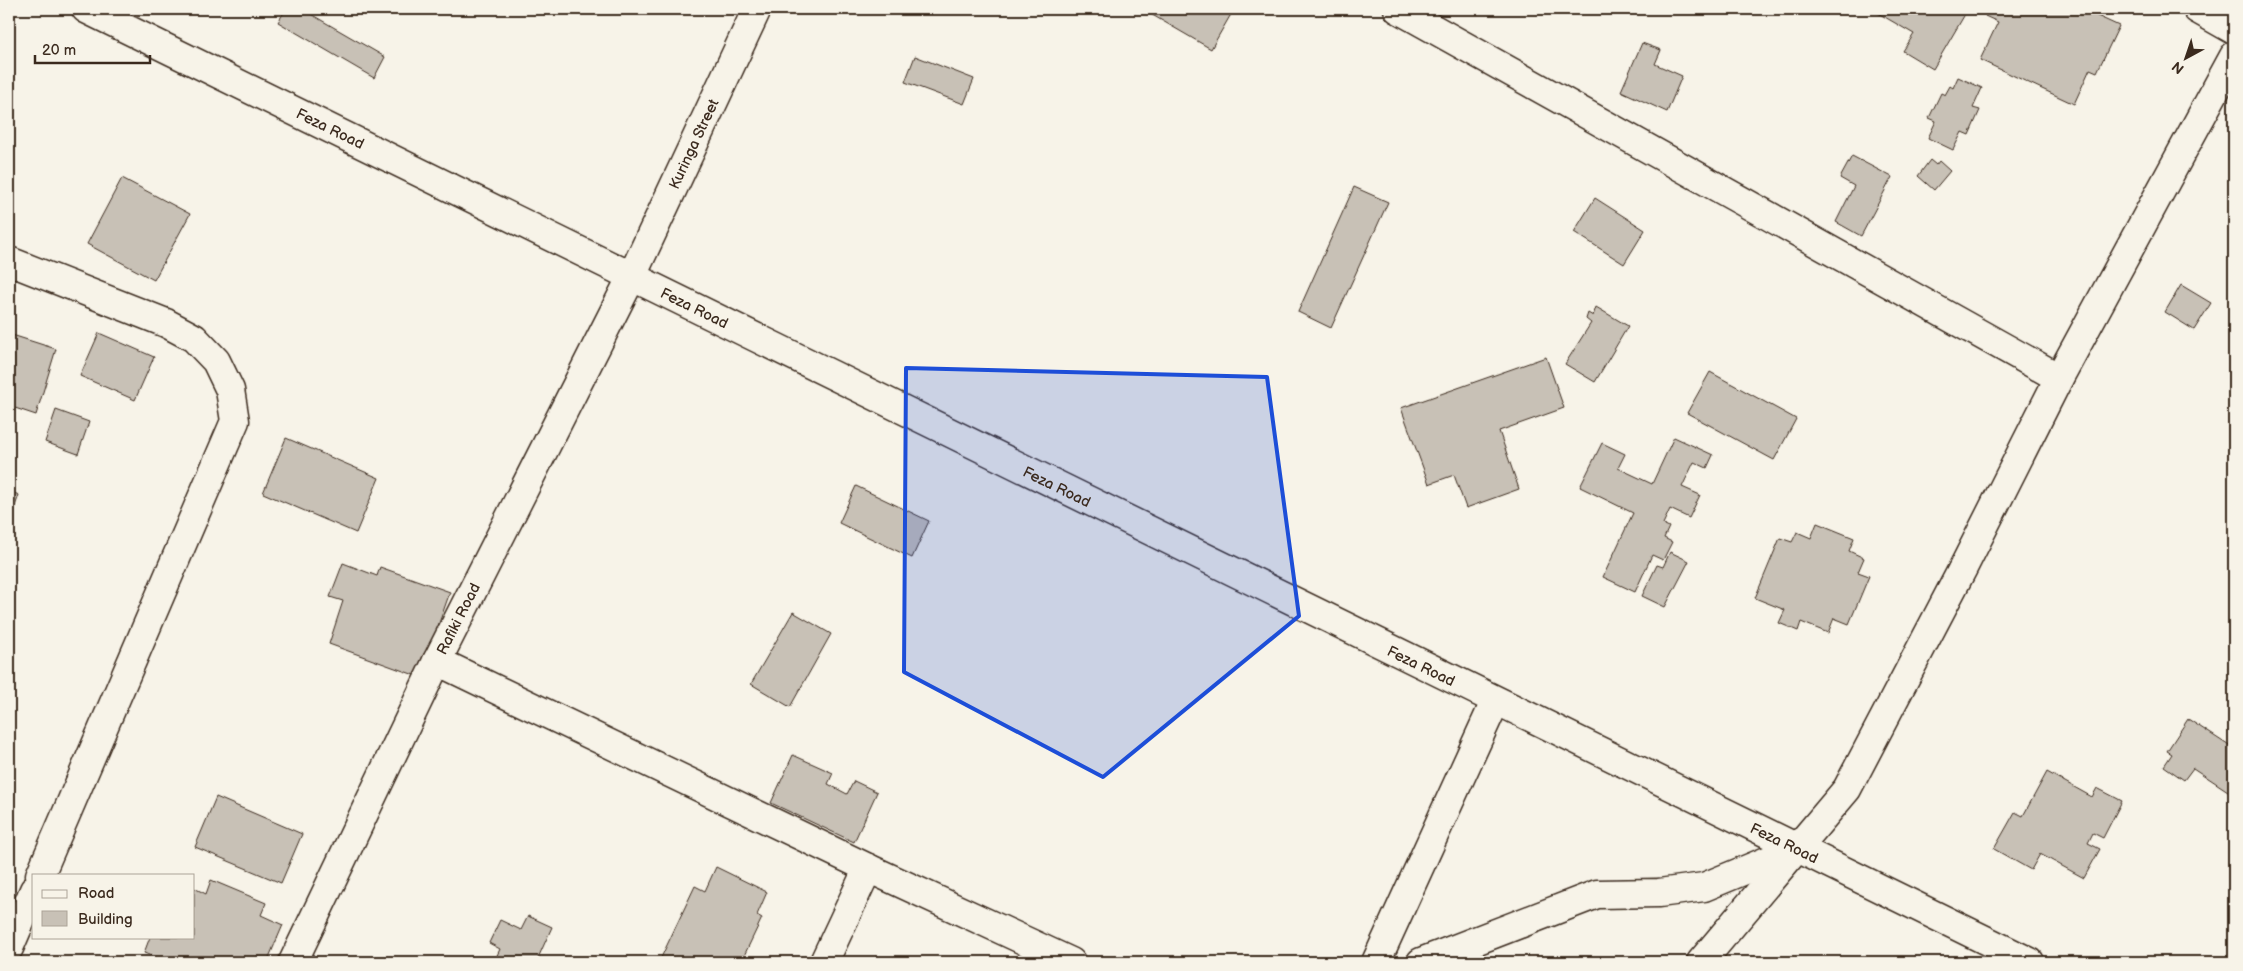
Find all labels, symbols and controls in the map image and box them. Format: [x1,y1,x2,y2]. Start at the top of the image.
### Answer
scale bar [35,32,150,64]
north arrow [2160,32,2210,82]
text: 20 m [42,41,76,60]
text: N [2168,58,2187,77]
street label: Kuringa Street [665,96,724,192]
street label: Feza Road [293,105,367,154]
street label: Feza Road [657,284,731,333]
street label: Feza Road [1019,463,1094,512]
street label: Rafiki Road [433,580,485,658]
street label: Feza Road [1384,642,1458,691]
street label: Feza Road [1747,819,1821,868]
legend [32,874,195,938]
text: Road [78,884,114,903]
text: Building [78,910,133,929]

